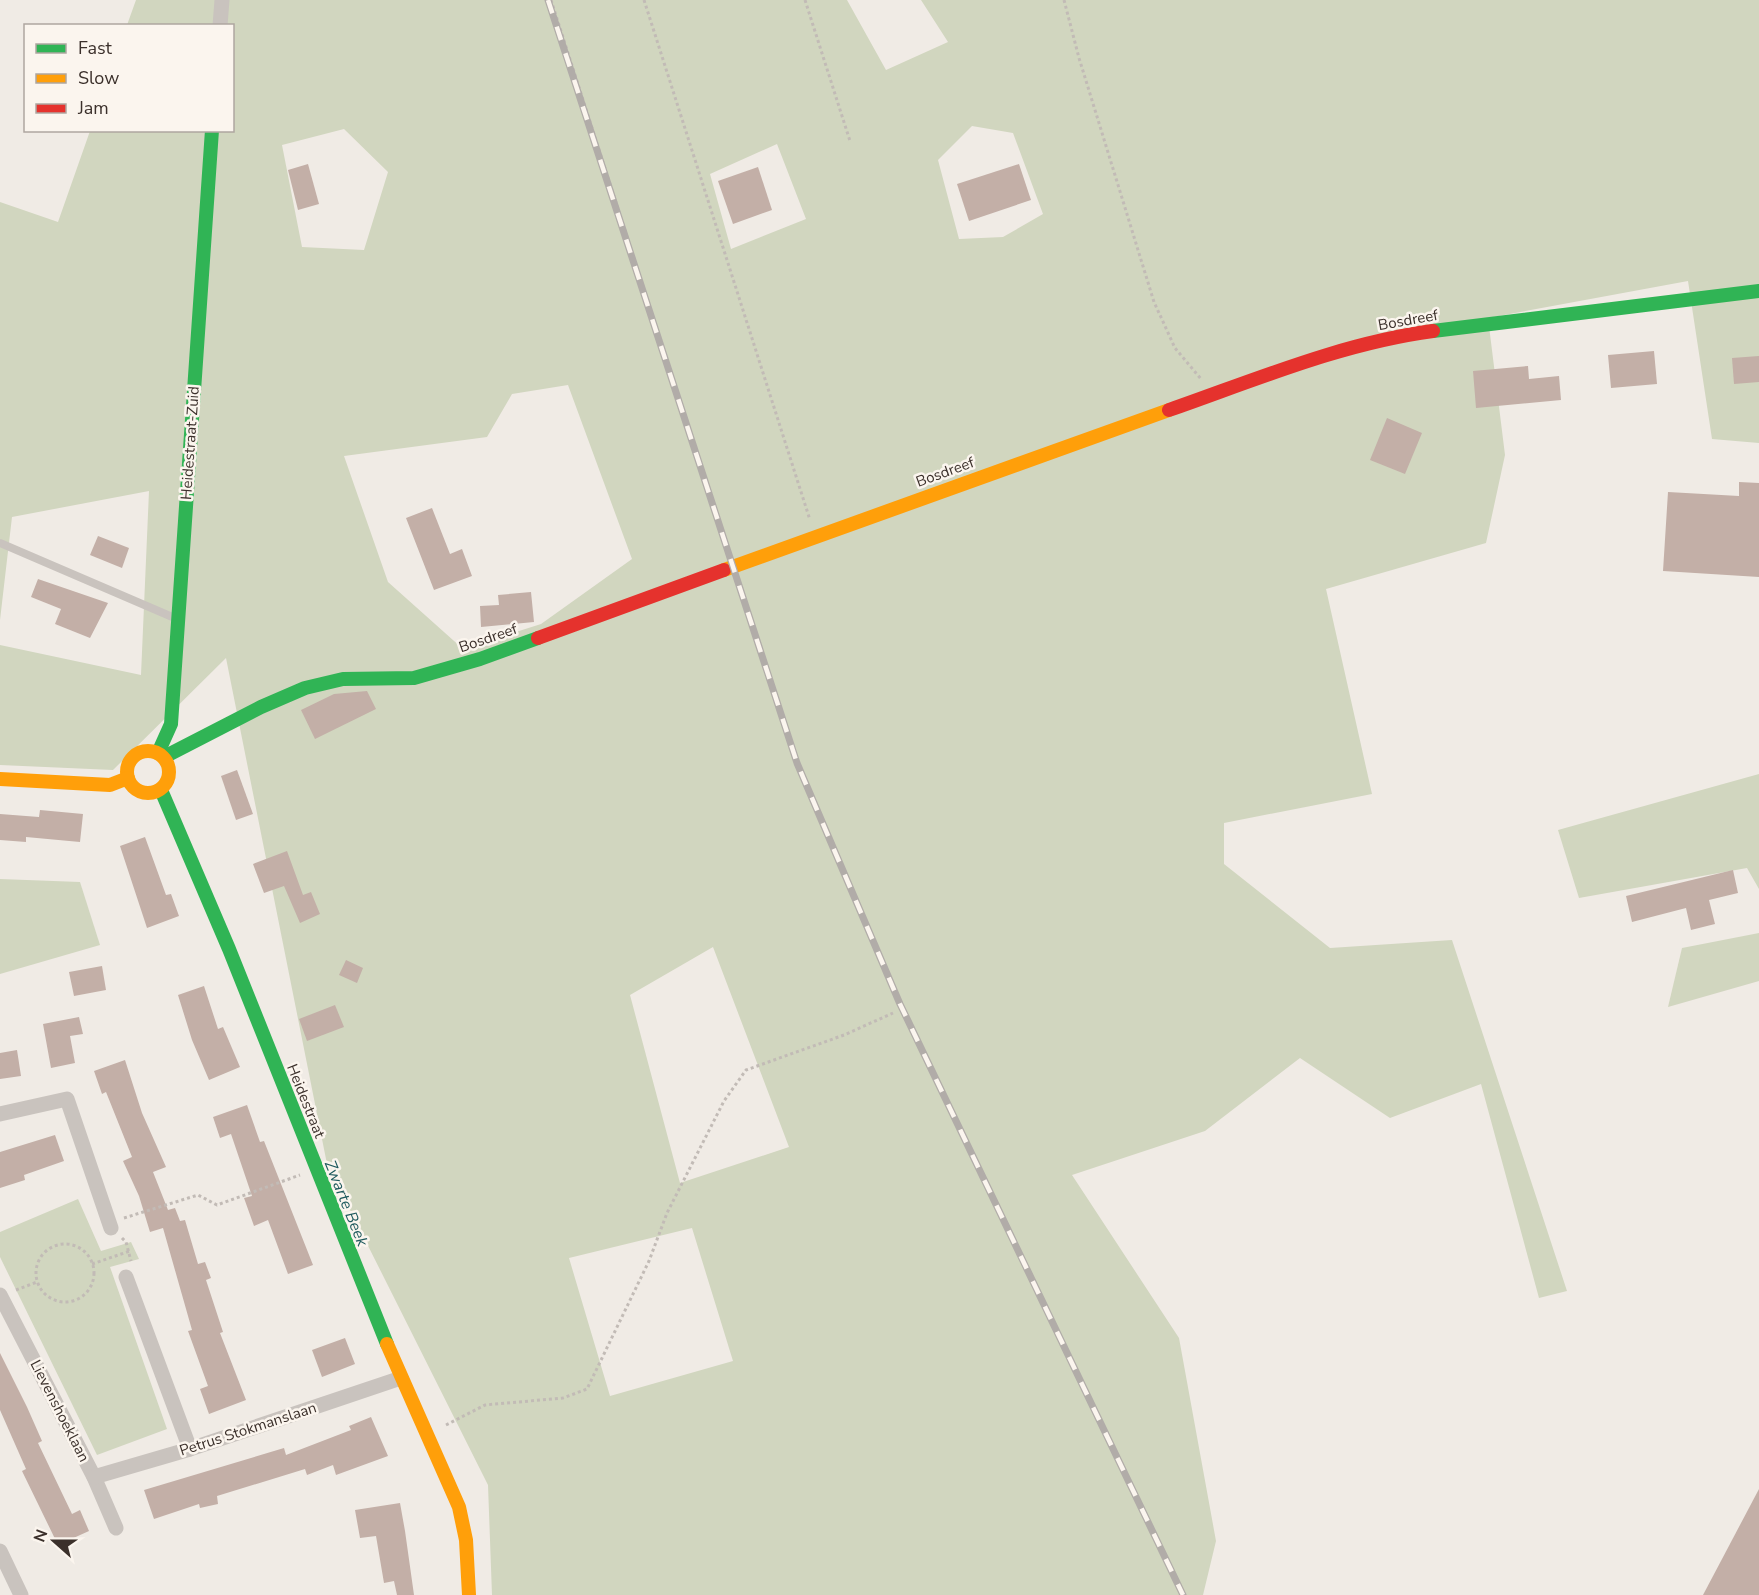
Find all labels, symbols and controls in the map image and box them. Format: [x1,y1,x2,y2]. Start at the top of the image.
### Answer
legend [24,24,234,132]
text: Fast [78,36,113,60]
text: Slow [78,66,119,90]
text: Jam [77,96,109,120]
street label: Bosdreef [1376,305,1441,335]
street label: Heidestraat-Zuid [176,385,204,501]
street label: Bosdreef [913,452,978,492]
street label: Bosdreef [456,618,521,657]
street label: Heidestraat [282,1061,330,1142]
water label: Zwarte Beek [319,1157,374,1251]
street label: Lievenshoeklaan [26,1357,94,1465]
street label: Petrus Stokmanslaan [177,1397,319,1461]
north arrow [24,1511,84,1571]
text: N [29,1526,53,1546]

